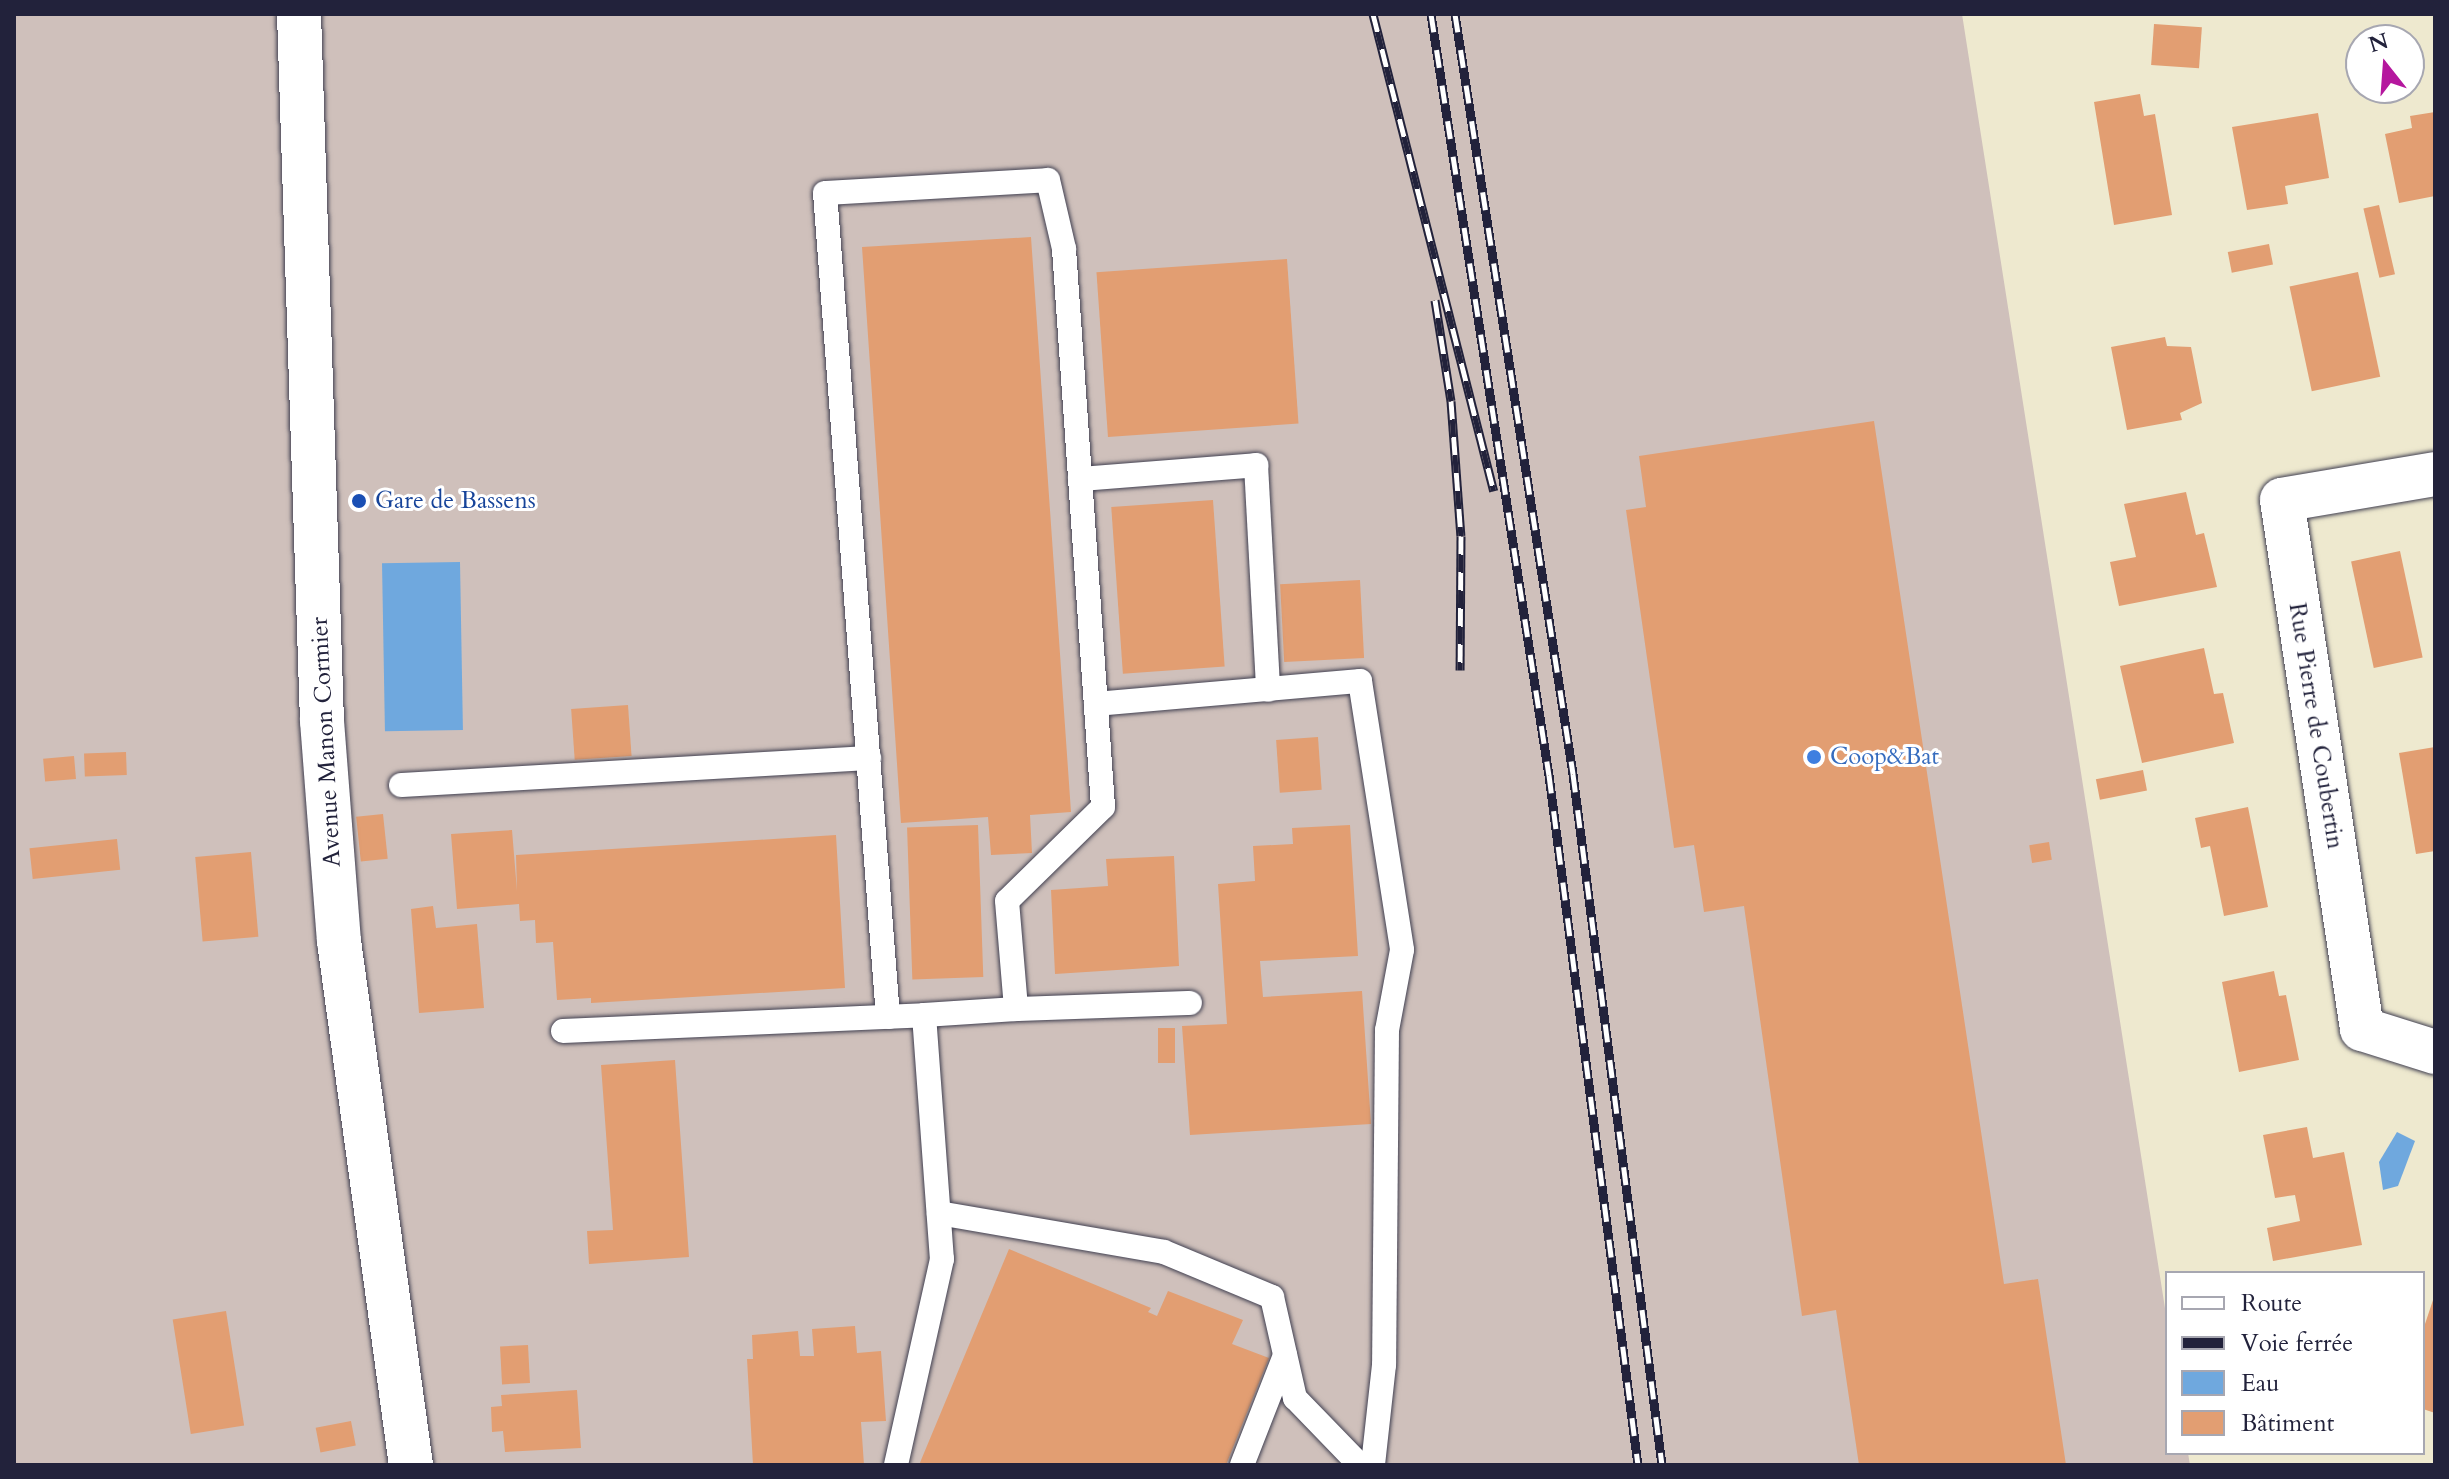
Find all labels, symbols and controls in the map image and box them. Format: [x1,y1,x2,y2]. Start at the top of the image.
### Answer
north arrow [2345,24,2425,104]
text: N [2365,26,2392,60]
place label: Gare de Bassens [375,487,536,515]
marker: Gare de Bassens [350,492,368,510]
street label: Rue Pierre de Coubertin [2282,601,2350,851]
street label: Avenue Manon Cormier [305,616,347,868]
place label: Coop&Bat [1830,743,1939,771]
marker: Coop&Bat [1805,748,1823,766]
legend [2165,1271,2425,1455]
text: Route [2241,1287,2302,1320]
text: Voie ferrée [2241,1327,2353,1360]
text: Eau [2241,1367,2279,1400]
text: Bâtiment [2241,1407,2334,1440]

